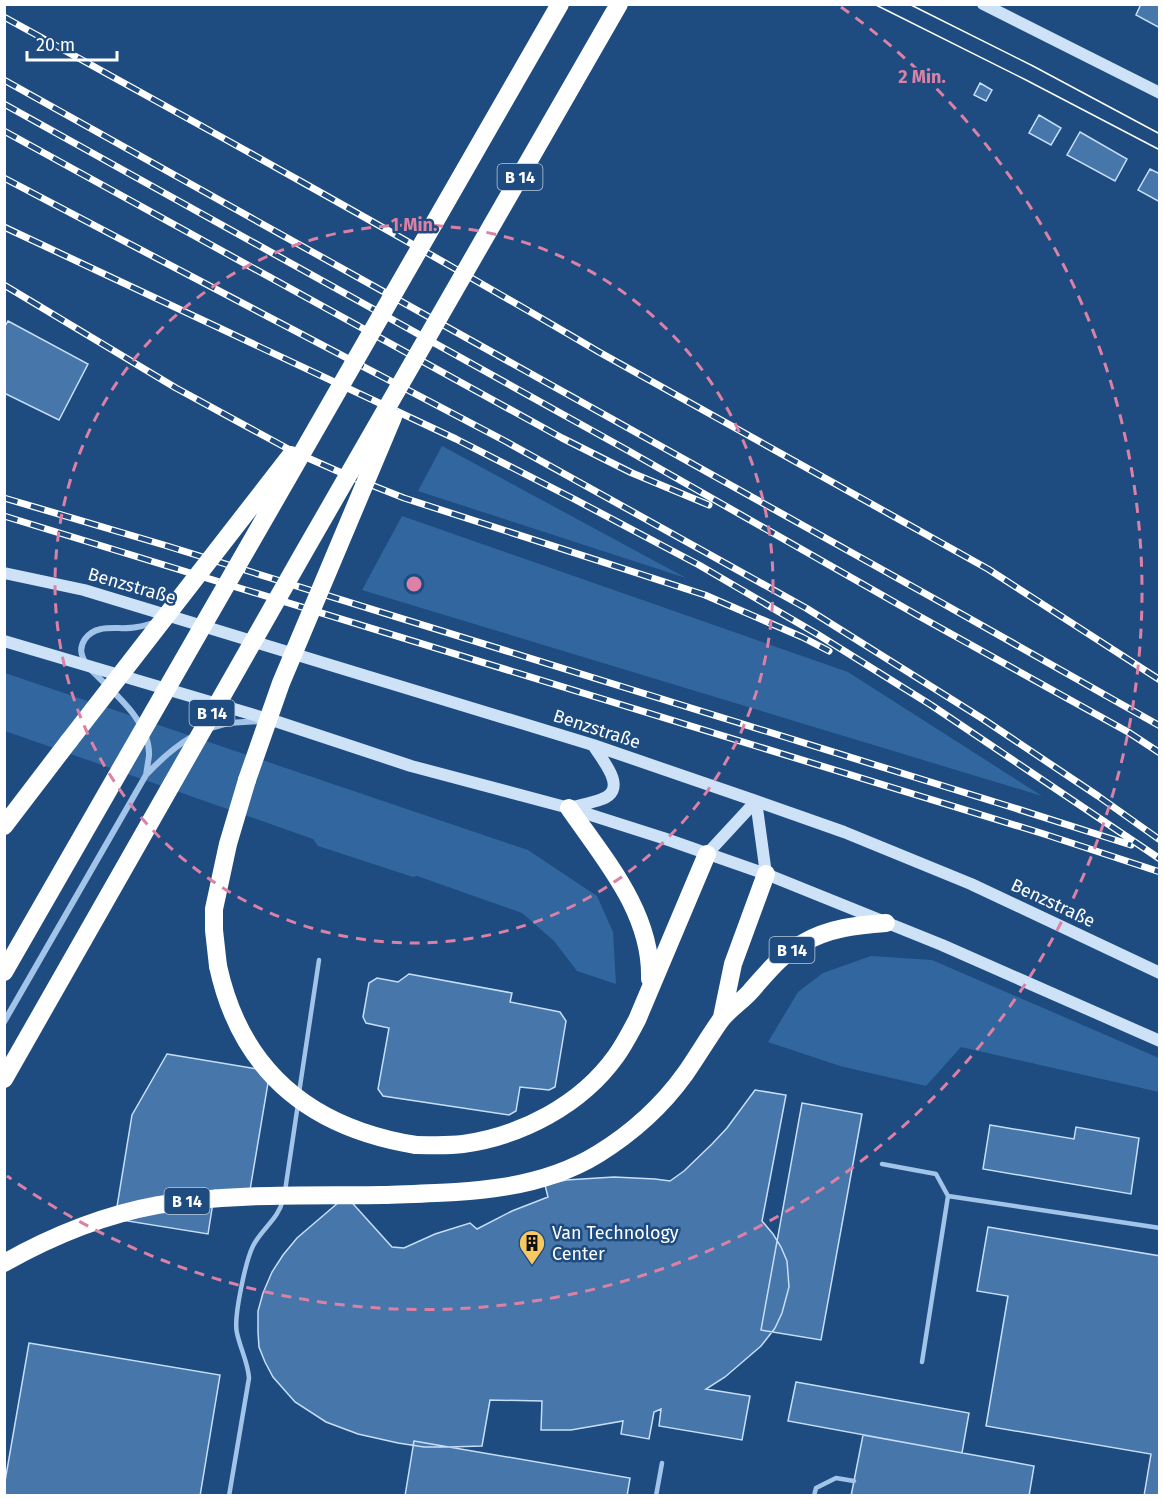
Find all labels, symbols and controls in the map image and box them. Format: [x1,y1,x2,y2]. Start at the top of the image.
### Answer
scale bar [27,24,117,62]
text: 20 m [36,34,75,56]
text: 2 Min. [898,66,946,88]
road number: B 14 [498,164,542,190]
text: 1 Min. [391,214,437,236]
street label: Benzstraße [85,563,179,609]
centre of rings [404,574,424,594]
road number: B 14 [190,700,234,726]
street label: Benzstraße [551,705,643,753]
street label: Benzstraße [1007,874,1099,932]
road number: B 14 [770,937,814,963]
road number: B 14 [164,1188,210,1214]
place label: Van Technology Center [552,1222,679,1265]
building icon: Van Technology Center [517,1228,547,1266]

